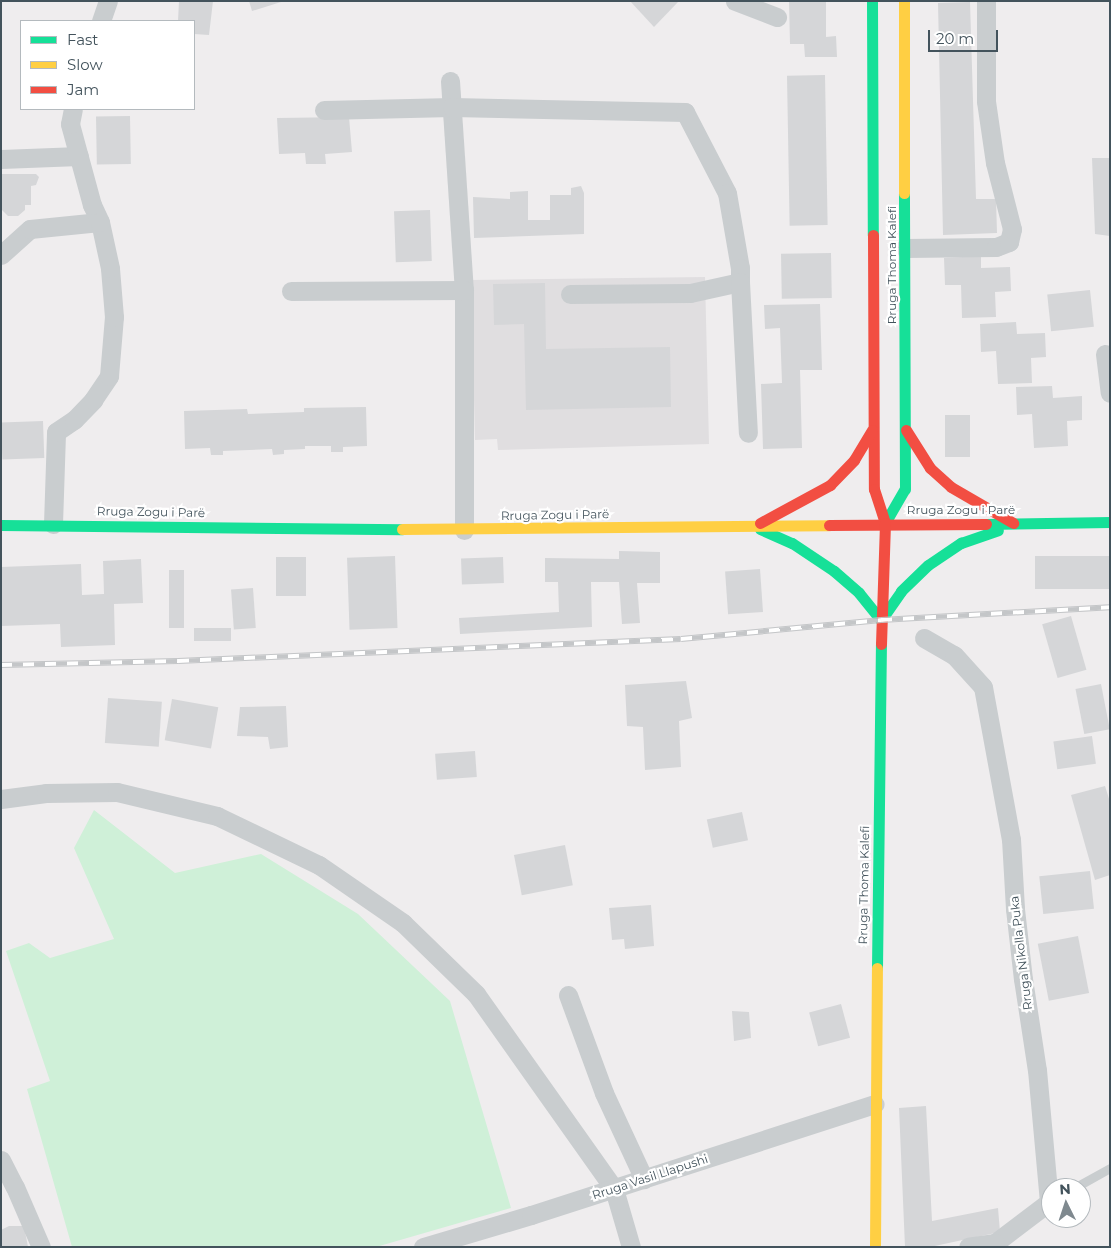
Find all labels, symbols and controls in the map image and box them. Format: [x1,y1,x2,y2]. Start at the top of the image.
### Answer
legend [20,20,195,110]
scale bar [931,20,1001,52]
text: 20 m [936,29,974,48]
text: Fast [67,30,98,49]
text: Slow [67,55,103,74]
text: Jam [67,80,99,99]
street label: Rruga Thoma Kalefi [885,206,899,324]
street label: Rruga Zogu i Parë [907,503,1015,517]
street label: Rruga Zogu i Parë [97,504,205,520]
street label: Rruga Zogu i Parë [501,507,609,523]
street label: Rruga Thoma Kalefi [856,826,872,944]
street label: Rruga Nikolla Puka [1007,895,1035,1011]
street label: Rruga Vasil Llapushi [590,1151,710,1203]
north arrow [1041,1178,1091,1228]
text: N [1059,1180,1071,1198]

